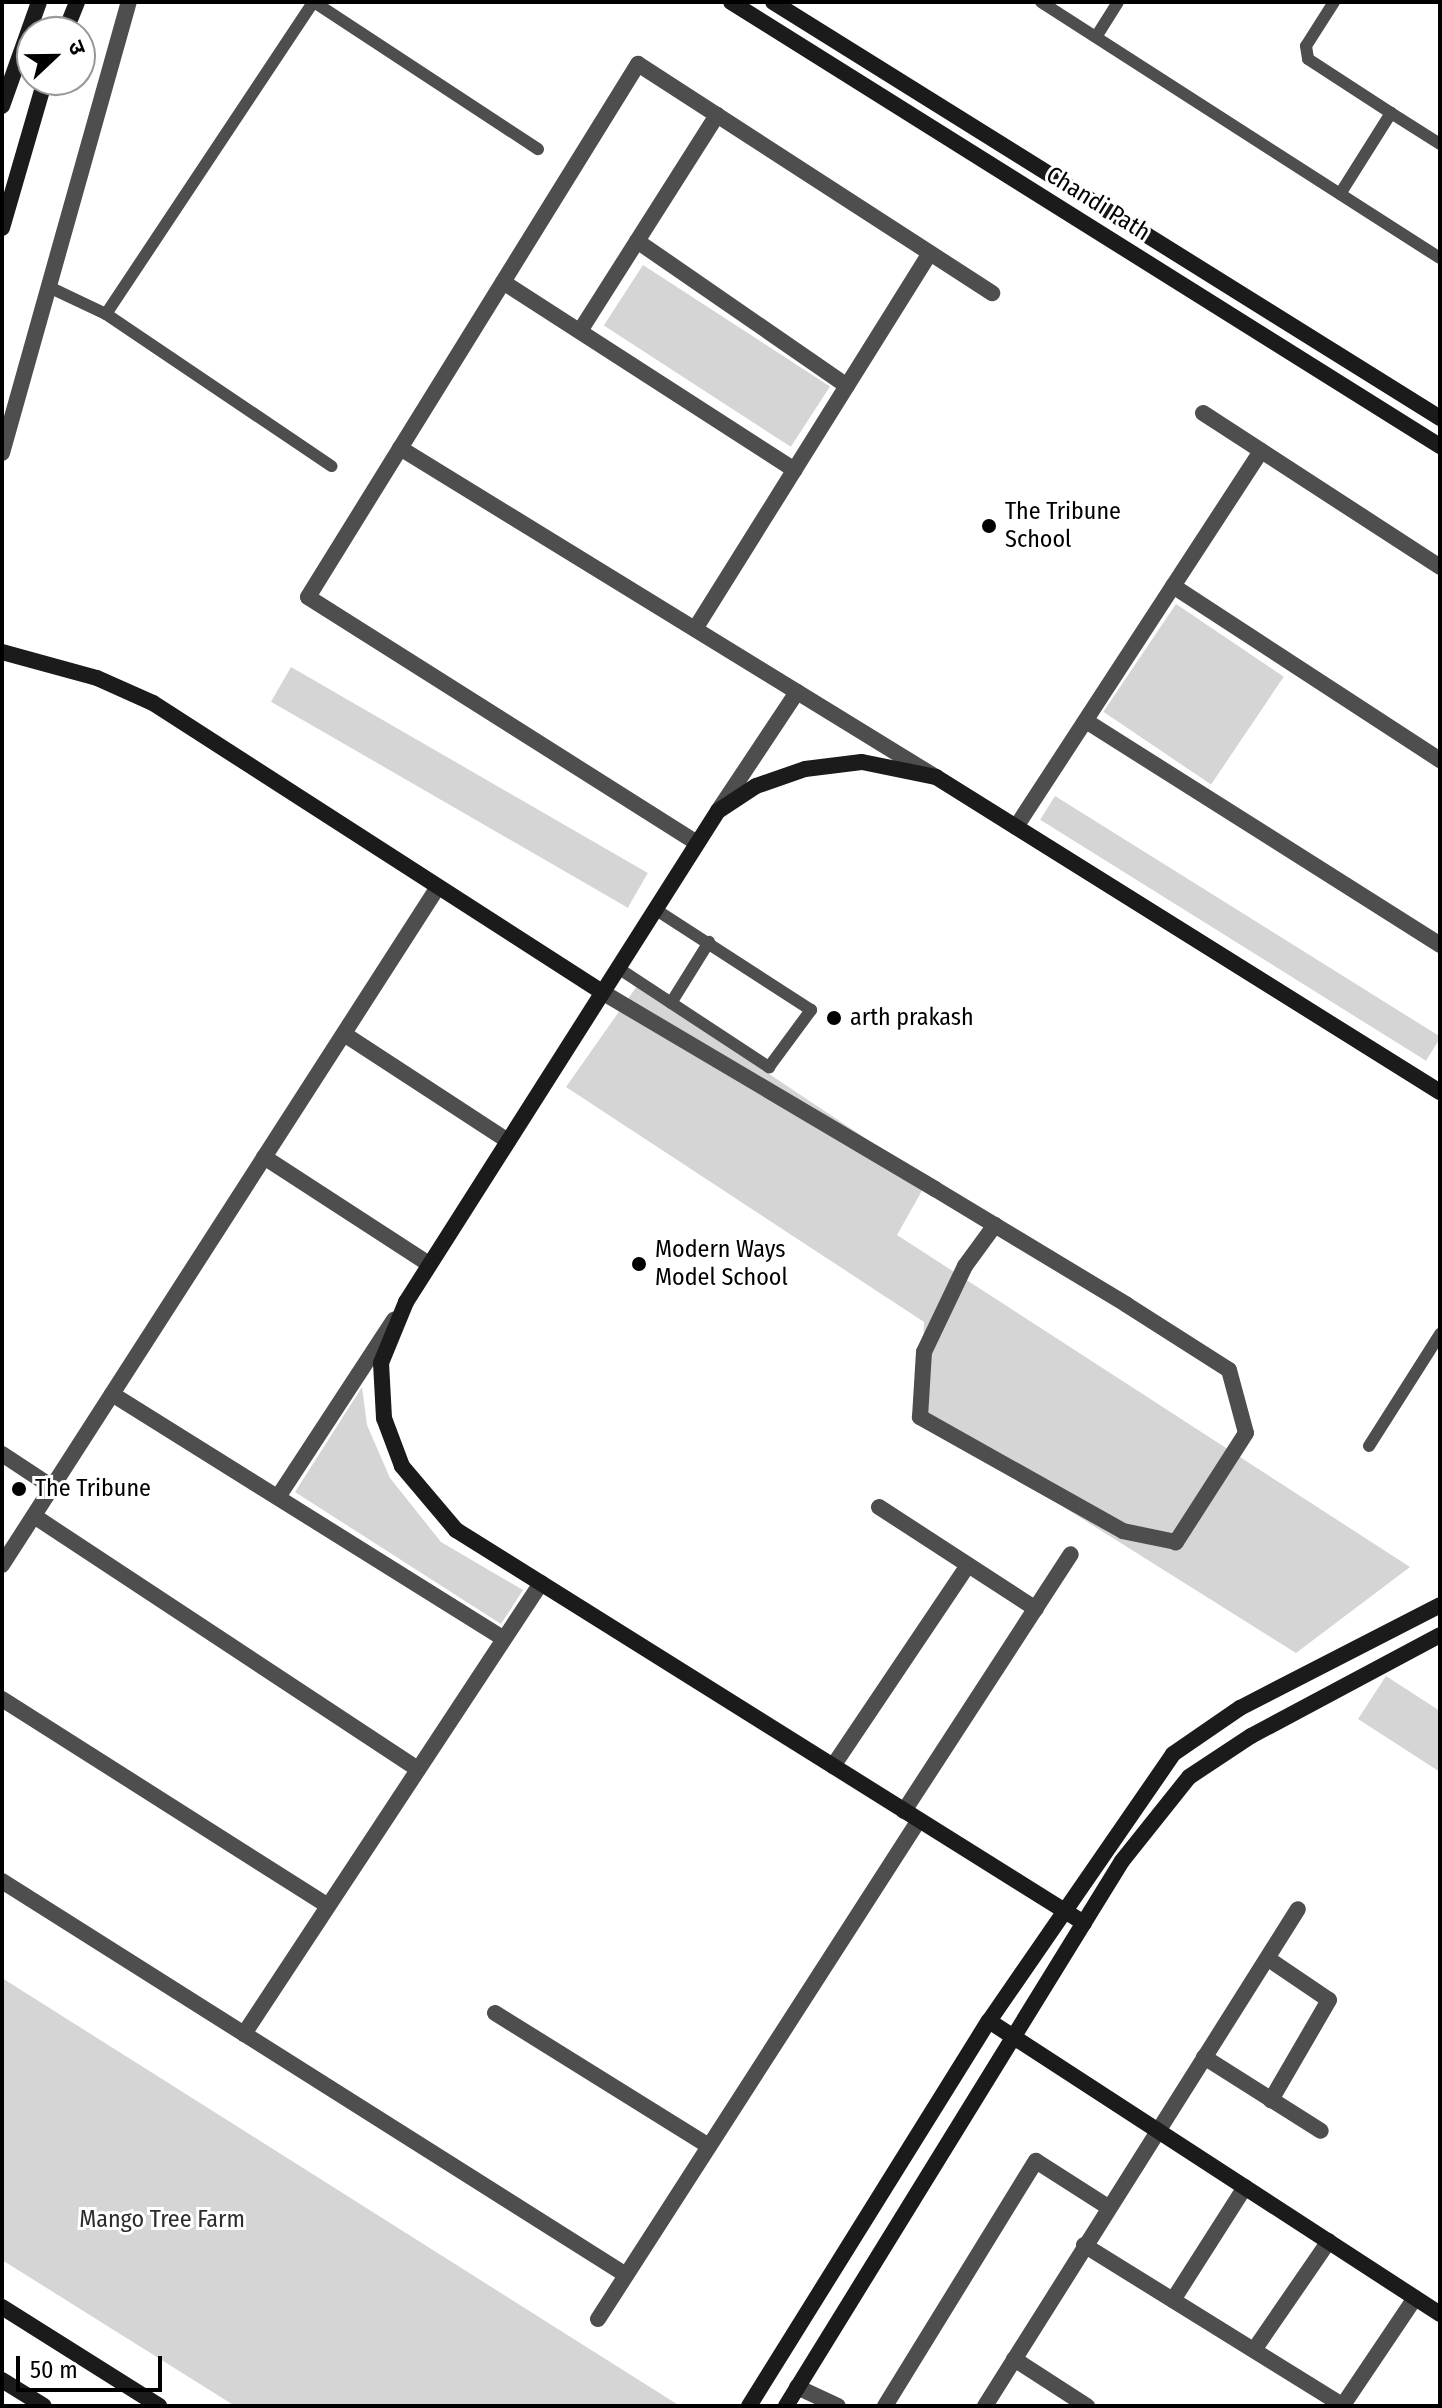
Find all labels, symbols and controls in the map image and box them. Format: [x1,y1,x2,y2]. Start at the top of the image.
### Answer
north arrow [16,16,96,96]
text: उ [62,37,92,59]
street label: Chandi Path [1041,161,1155,247]
place label: The Tribune School [1005,498,1121,554]
marker: The Tribune School [980,517,998,535]
place label: arth prakash [850,1004,974,1032]
marker: arth prakash [825,1009,843,1027]
place label: Modern Ways Model School [655,1236,788,1292]
marker: Modern Ways Model School [630,1255,648,1273]
place label: The Tribune [35,1475,151,1503]
marker: The Tribune [10,1480,28,1498]
park label: Mango Tree Farm [79,2206,245,2234]
scale bar [20,2340,166,2390]
text: 50 m [30,2356,78,2384]

